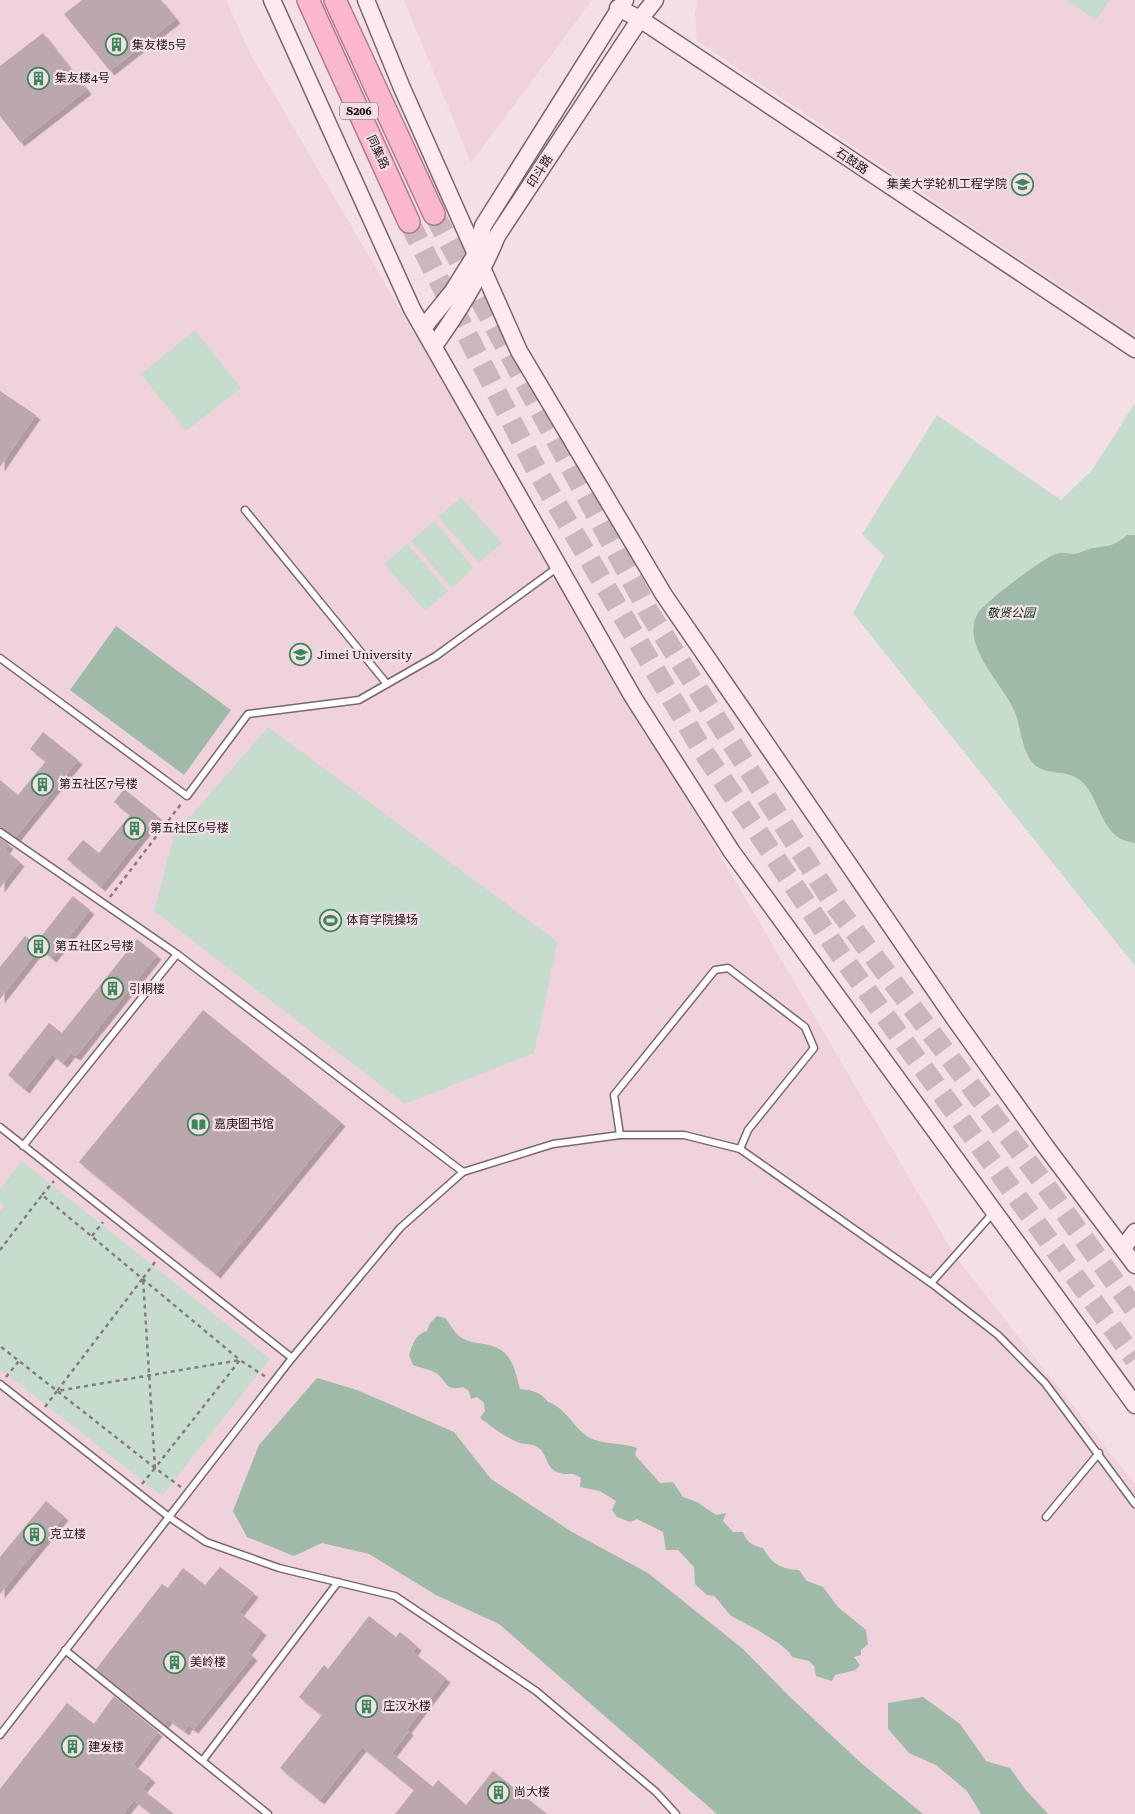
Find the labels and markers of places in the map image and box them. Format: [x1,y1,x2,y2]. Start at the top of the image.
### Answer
building icon: 集友楼5号 [104,33,128,57]
place label: 集友楼5号 [132,38,187,52]
building icon: 集友楼4号 [27,66,51,90]
place label: 集友楼4号 [55,71,110,85]
school or university icon: 集美大学轮机工程学院 [1011,172,1035,196]
place label: 集美大学轮机工程学院 [887,177,1007,191]
school or university icon: Jimei University [289,643,313,667]
place label: Jimei University [317,648,413,662]
building icon: 第五社区7号楼 [31,772,55,796]
place label: 第五社区7号楼 [59,777,138,791]
building icon: 第五社区6号楼 [122,816,146,840]
place label: 第五社区6号楼 [150,821,229,835]
sports icon: 体育学院操场 [318,908,342,932]
place label: 体育学院操场 [346,913,418,927]
building icon: 第五社区2号楼 [27,934,51,958]
place label: 第五社区2号楼 [55,939,134,953]
building icon: 引桐楼 [101,977,125,1001]
place label: 引桐楼 [129,982,165,996]
library icon: 嘉庚图书馆 [186,1112,210,1136]
place label: 嘉庚图书馆 [214,1117,274,1131]
building icon: 克立楼 [22,1522,46,1546]
place label: 克立楼 [50,1527,86,1541]
building icon: 美岭楼 [162,1650,186,1674]
place label: 美岭楼 [190,1655,226,1669]
building icon: 庄汉水楼 [355,1694,379,1718]
place label: 庄汉水楼 [383,1699,431,1713]
building icon: 建发楼 [60,1735,84,1759]
place label: 建发楼 [88,1740,124,1754]
building icon: 尚大楼 [486,1780,510,1804]
place label: 尚大楼 [514,1785,550,1799]

